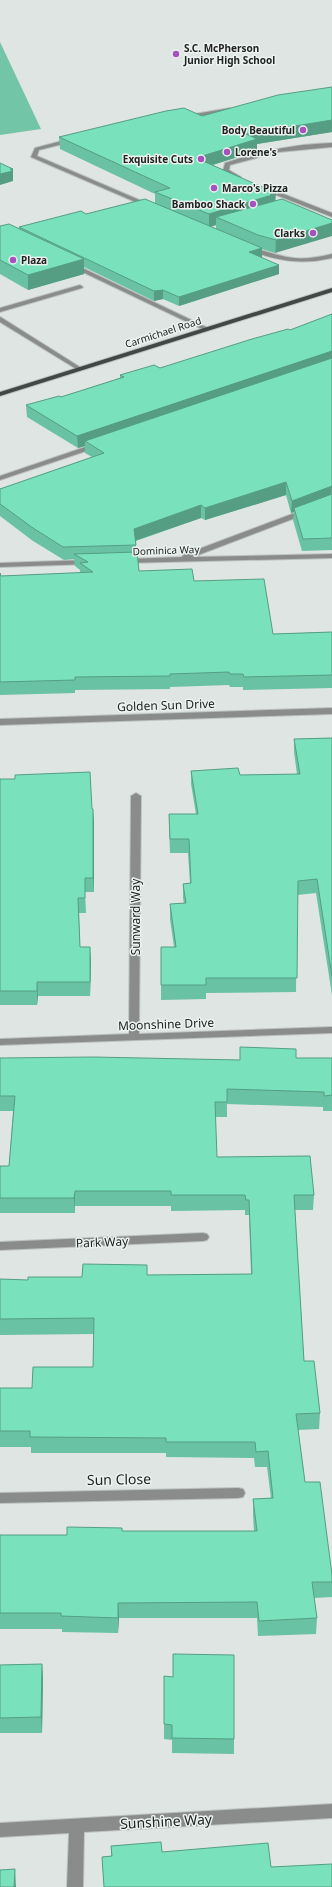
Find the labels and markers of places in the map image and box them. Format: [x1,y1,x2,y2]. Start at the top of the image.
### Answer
place label: S.C. McPherson Junior High School [183,41,275,67]
marker: S.C. McPherson Junior High School [171,49,181,59]
place label: Body Beautiful [222,123,295,137]
marker: Body Beautiful [298,125,308,135]
place label: Lorene's [235,145,277,159]
marker: Lorene's [222,147,232,157]
place label: Exquisite Cuts [123,152,193,166]
marker: Exquisite Cuts [196,154,206,164]
place label: Marco's Pizza [222,181,288,195]
marker: Marco's Pizza [209,183,219,193]
place label: Bamboo Shack [172,197,246,211]
marker: Bamboo Shack [248,199,258,209]
place label: Clarks [274,226,305,240]
marker: Clarks [308,228,318,238]
place label: Plaza [21,253,47,267]
marker: Plaza [8,255,18,265]

